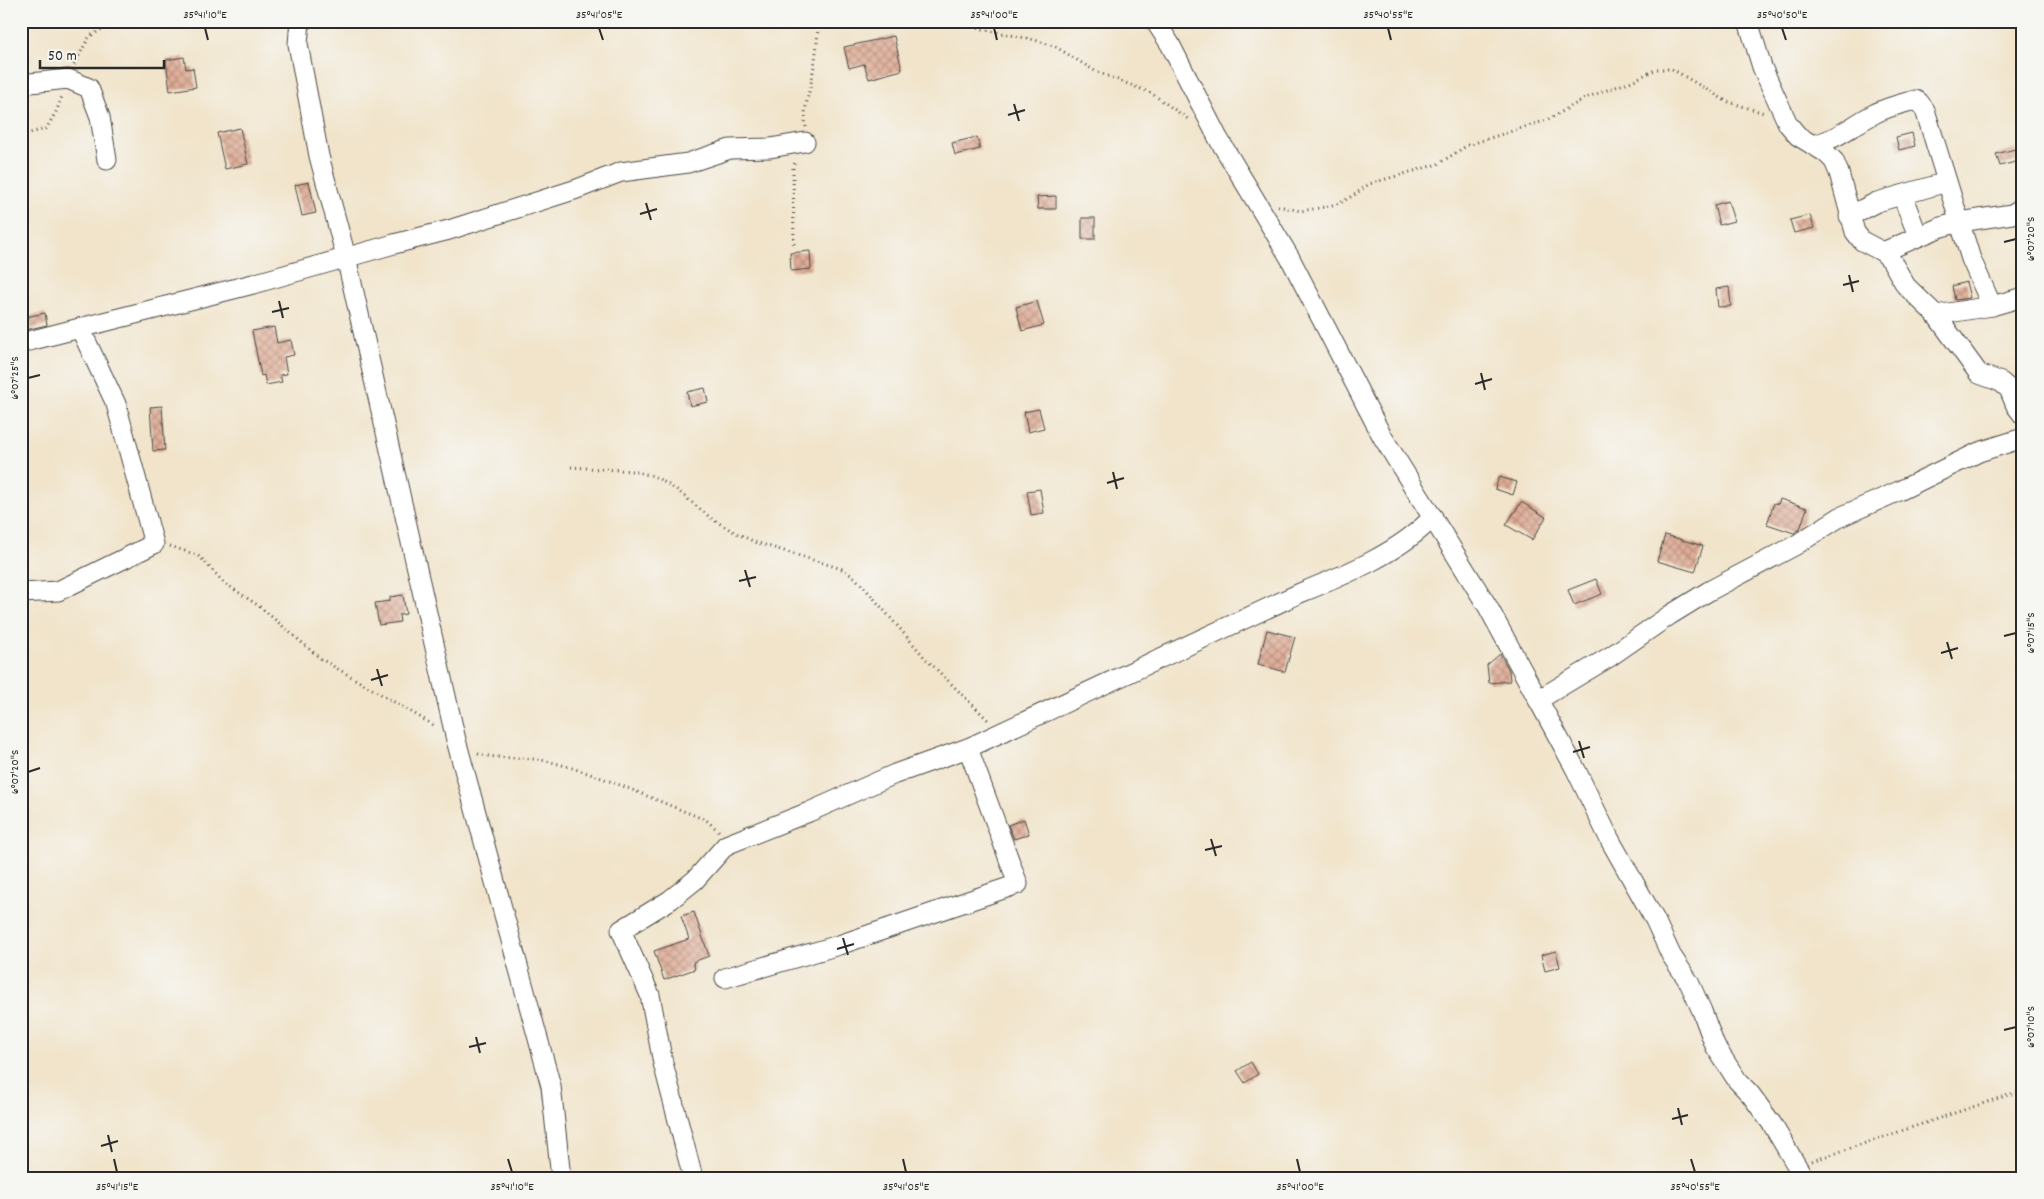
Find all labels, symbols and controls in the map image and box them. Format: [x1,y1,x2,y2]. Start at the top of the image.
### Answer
text: 35°41'10"E [183,7,227,24]
text: 35°41'05"E [576,7,623,24]
text: 35°41'00"E [970,7,1018,24]
text: 35°40'55"E [1363,7,1413,24]
text: 35°40'50"E [1757,7,1808,24]
scale bar [40,38,164,70]
text: 50 m [48,46,77,68]
text: 6°07'20"S [2023,217,2040,261]
text: 6°07'25"S [7,356,24,400]
text: 6°07'15"S [2023,613,2040,653]
text: 6°07'20"S [7,750,24,794]
text: 6°07'10"S [2023,1006,2040,1048]
text: 35°41'15"E [96,1179,139,1196]
text: 35°41'10"E [490,1179,534,1196]
text: 35°41'05"E [883,1179,930,1196]
text: 35°41'00"E [1276,1179,1324,1196]
text: 35°40'55"E [1670,1179,1720,1196]

